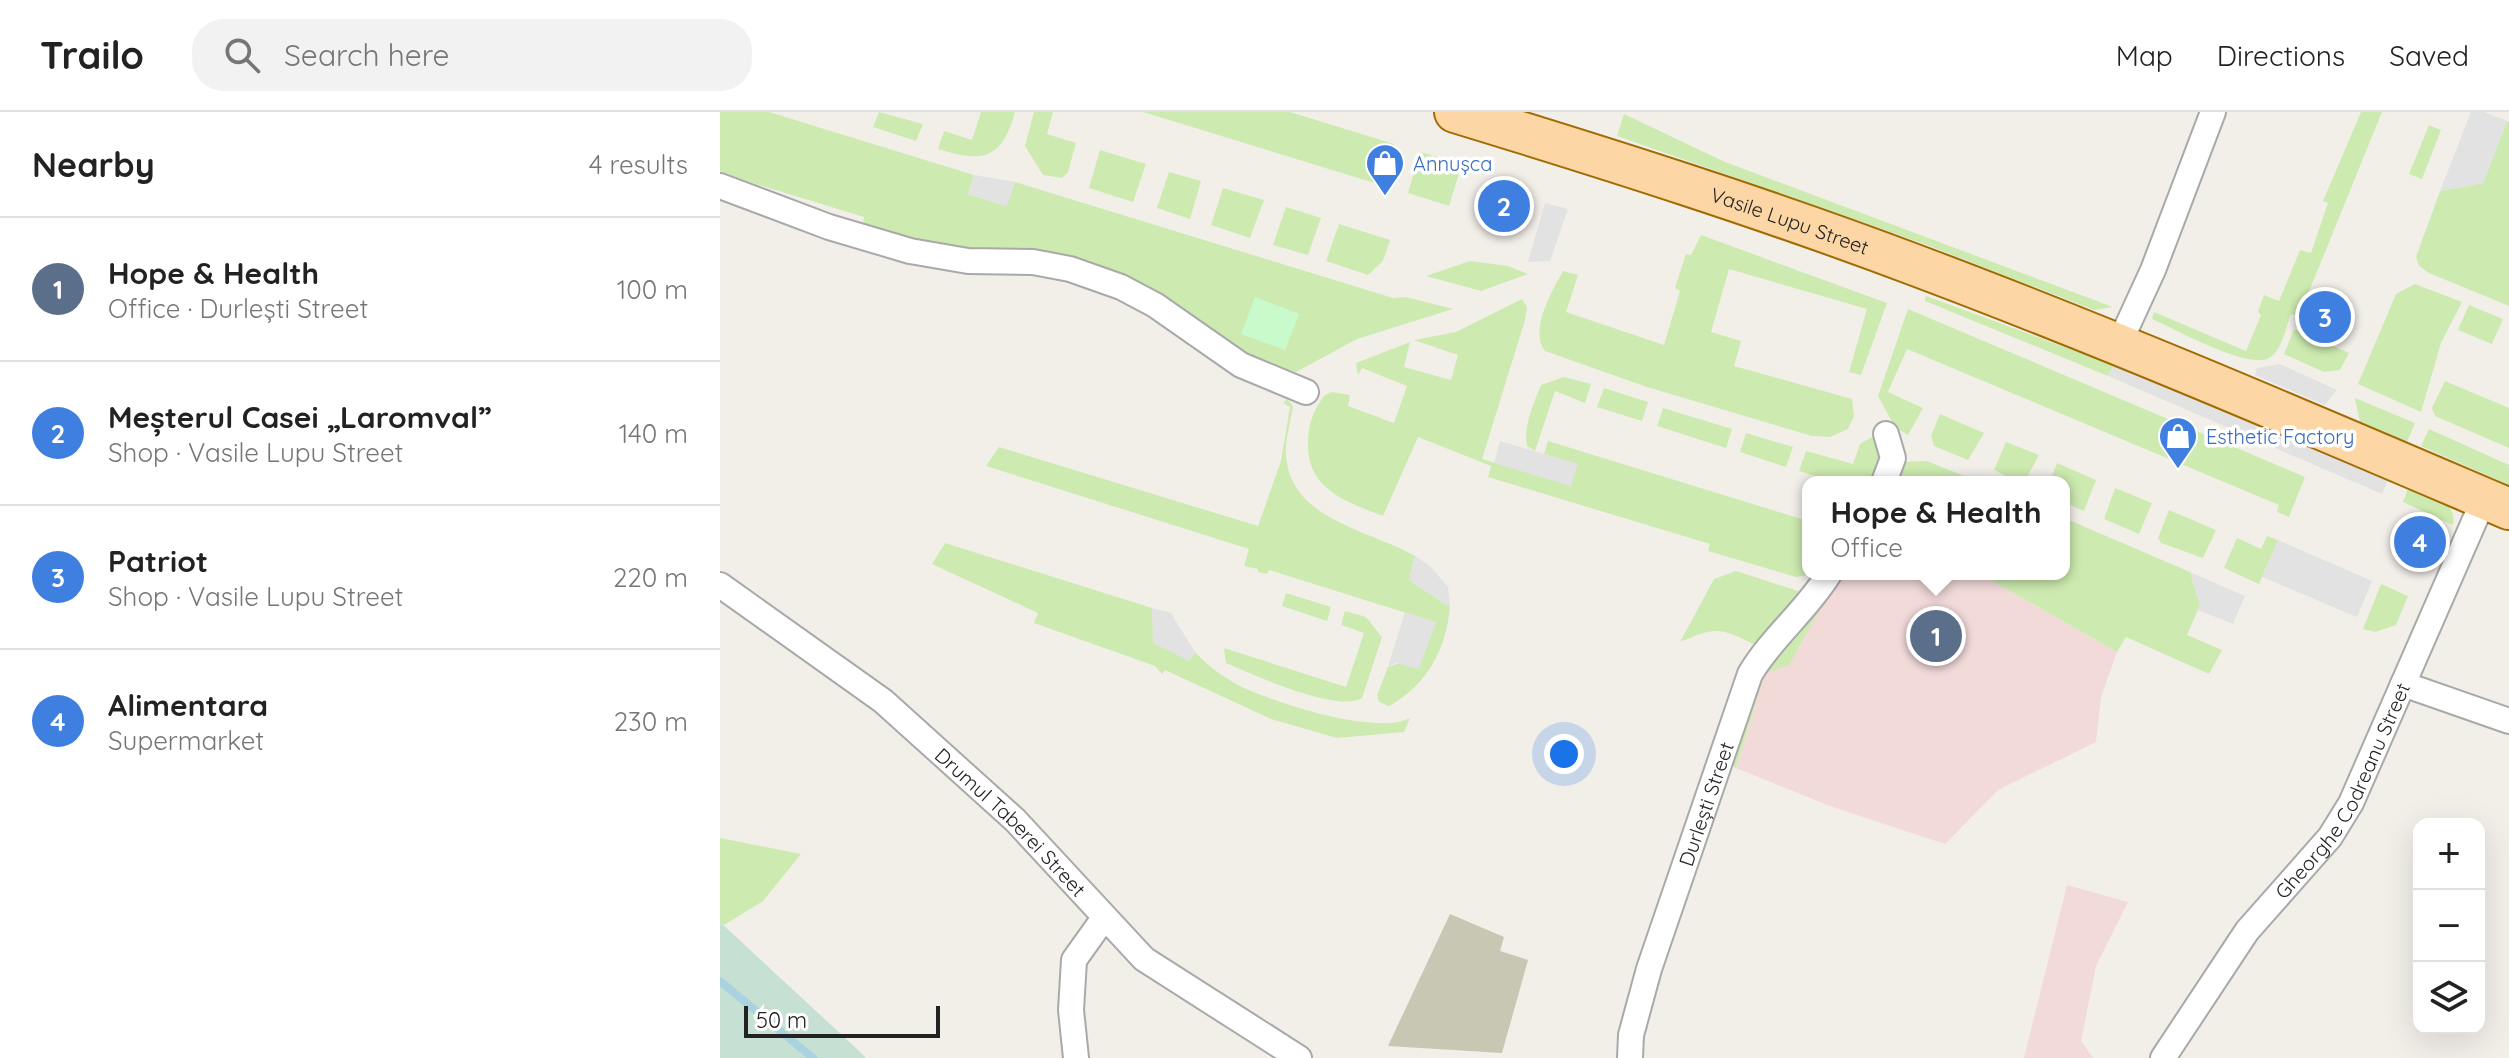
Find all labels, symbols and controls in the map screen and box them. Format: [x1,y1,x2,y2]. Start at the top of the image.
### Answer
search box [192,19,752,91]
text: Trailo [40,31,144,79]
icon: search [220,33,264,77]
text: Search here [284,36,450,74]
text: Map [2116,38,2173,73]
text: Directions [2217,38,2345,73]
text: Saved [2389,38,2469,73]
shop icon: Annușca [1364,142,1406,197]
text: Nearby [32,143,155,186]
text: 4 results [589,148,688,181]
place label: Annușca [1413,151,1492,176]
pin: 2 [1478,176,1530,236]
street label: Vasile Lupu Street [1708,181,1873,259]
text: Hope & Health [108,254,319,292]
text: 1 [53,273,63,306]
text: 100 m [617,273,688,306]
pin: 3 [2299,287,2351,347]
text: Office · Durlești Street [108,292,368,325]
text: Meșterul Casei „Laromval” [108,398,492,436]
shop icon: Esthetic Factory [2157,415,2199,470]
text: 2 [51,417,65,450]
text: 140 m [619,417,688,450]
place label: Esthetic Factory [2206,424,2354,449]
text: Shop · Vasile Lupu Street [108,436,403,469]
popup [1802,476,2070,580]
text: Hope & Health [1831,493,2042,531]
pin: 4 [2394,512,2446,572]
text: Office [1831,531,1903,564]
text: Patriot [108,542,208,580]
text: 3 [51,561,65,594]
text: 220 m [613,561,688,594]
text: Shop · Vasile Lupu Street [108,580,403,613]
pin: 1 [1910,606,1962,666]
street label: Gheorghe Codreanu Street [2269,678,2415,903]
text: Alimentara [108,686,268,724]
text: 4 [50,705,66,738]
text: 230 m [614,705,688,738]
text: Supermarket [108,724,264,757]
your location [1544,734,1584,774]
street label: Durlești Street [1673,738,1738,869]
street label: Drumul Taberei Street [930,742,1092,901]
map controls [2413,818,2485,1034]
button: + [2413,818,2485,890]
button: − [2413,890,2485,962]
button: layers [2413,962,2485,1034]
scale bar [744,1002,940,1038]
text: 50 m [756,1006,807,1034]

